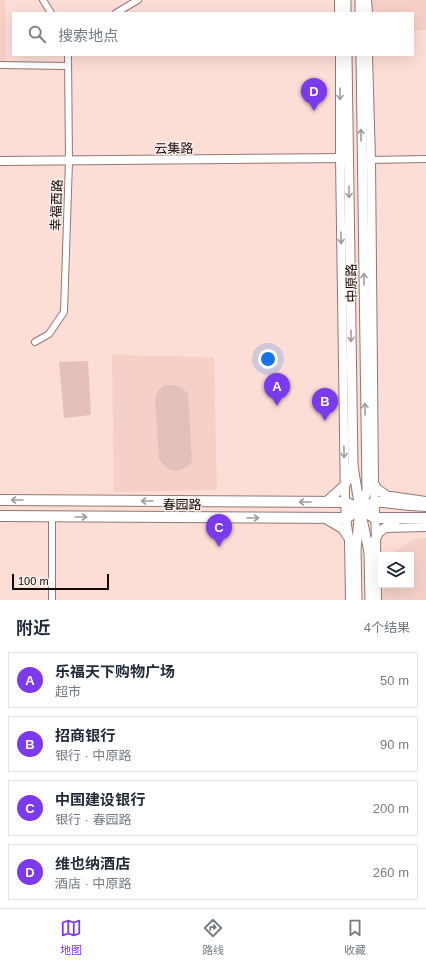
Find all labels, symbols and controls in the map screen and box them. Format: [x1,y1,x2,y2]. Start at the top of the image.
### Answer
search box [12,12,414,56]
icon: search [26,23,48,45]
text: 搜索地点 [58,27,118,44]
pin: D [301,78,327,111]
one-way arrow [336,87,344,100]
one-way arrow [358,129,365,142]
street label: 云集路 [154,141,194,156]
street label: 幸福西路 [48,179,65,231]
one-way arrow [345,185,353,198]
one-way arrow [337,231,345,244]
street label: 中原路 [344,263,359,303]
one-way arrow [360,273,367,286]
one-way arrow [347,329,355,342]
your location [258,349,278,369]
pin: A [264,373,290,406]
pin: B [312,388,338,421]
one-way arrow [362,403,369,416]
one-way arrow [341,445,348,458]
one-way arrow [11,496,24,504]
one-way arrow [141,497,154,505]
street label: 春园路 [162,497,202,512]
one-way arrow [299,498,312,506]
one-way arrow [74,513,87,521]
pin: C [206,514,232,547]
one-way arrow [246,514,259,522]
map controls [378,552,414,588]
button: layers [378,552,414,588]
scale bar [12,572,109,591]
text: 100 m [18,575,49,587]
text: 附近 [16,619,50,638]
text: 4个结果 [364,620,410,635]
text: 乐福天下购物广场 [55,663,175,680]
text: A [25,673,35,688]
text: 50 m [380,673,409,688]
text: 超市 [55,684,81,699]
text: 招商银行 [55,727,115,744]
text: B [25,737,35,752]
text: 90 m [380,737,409,752]
text: 银行 · 中原路 [55,748,132,763]
text: 中国建设银行 [55,791,145,808]
text: C [25,801,35,816]
text: 200 m [373,801,409,816]
text: 银行 · 春园路 [55,812,132,827]
text: 维也纳酒店 [55,855,130,872]
text: D [25,865,35,880]
text: 260 m [373,865,409,880]
text: 酒店 · 中原路 [55,876,132,891]
tab: 地图 [60,917,82,957]
tab: 路线 [202,917,224,957]
tab: 收藏 [344,917,366,957]

